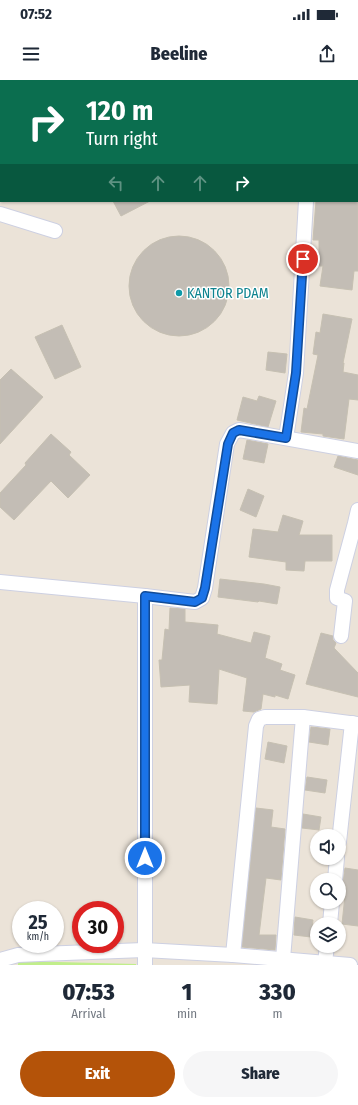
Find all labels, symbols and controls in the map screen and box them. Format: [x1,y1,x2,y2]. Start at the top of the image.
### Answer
text: 07:52 [20,5,52,23]
icon: menu [20,43,42,65]
text: Beeline [151,43,207,65]
icon: share [316,43,338,65]
text: 120 m [86,94,153,127]
icon: right [20,96,72,148]
text: Turn right [86,128,158,150]
icon: left [105,172,127,194]
icon: ahead [147,172,169,194]
icon: ahead [189,172,211,194]
icon: right [231,172,253,194]
pin [286,242,320,276]
icon: arrive [292,248,314,270]
place label: KANTOR PDAM [187,285,269,302]
marker: KANTOR PDAM [174,288,184,298]
map controls [310,829,346,953]
button: sound [310,829,346,865]
position arrow [124,837,166,879]
button: search [310,873,346,909]
speed limit sign: 30 [72,901,124,953]
text: 25 [28,910,48,934]
button: layers [310,917,346,953]
text: km/h [27,931,49,943]
text: 07:53 [62,978,115,1006]
text: 1 [182,978,192,1006]
text: 330 [259,978,296,1006]
text: Arrival [71,1006,106,1021]
text: min [177,1006,197,1021]
text: m [273,1006,283,1021]
button: Exit [20,1051,175,1097]
button: Share [183,1051,338,1097]

